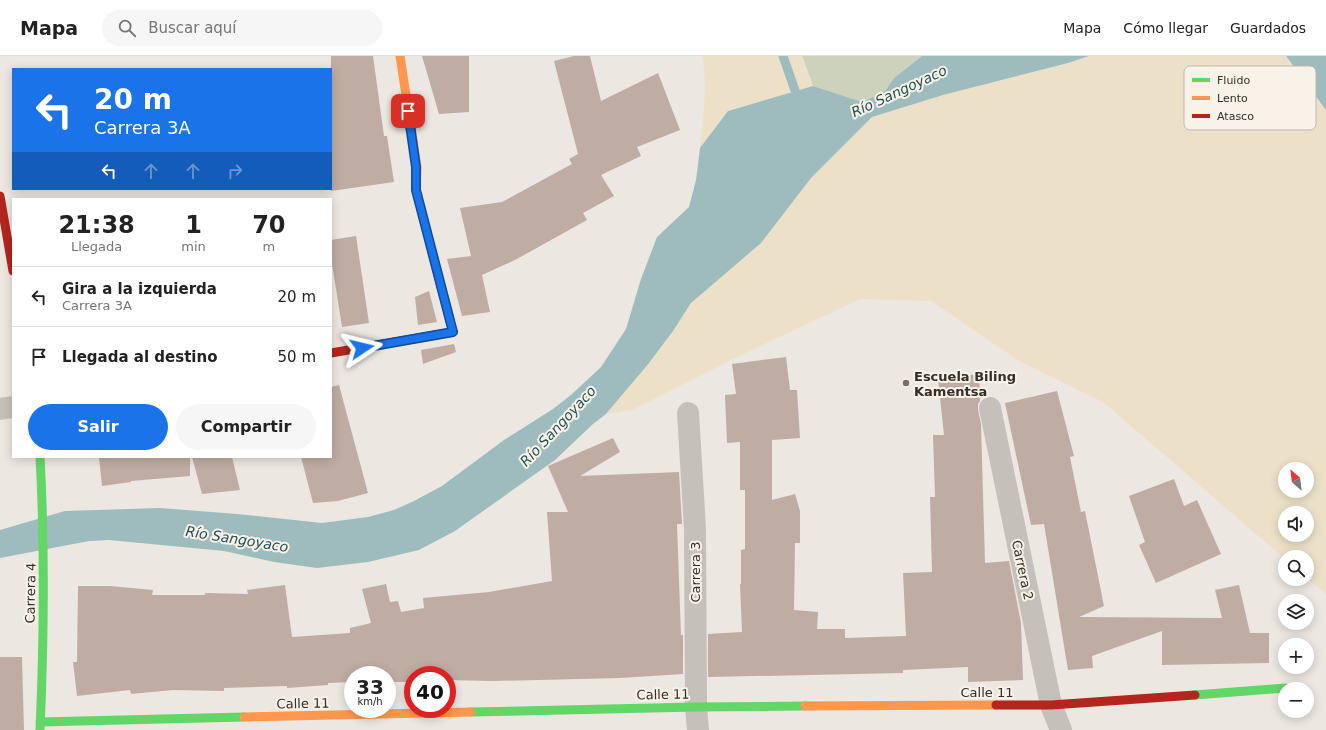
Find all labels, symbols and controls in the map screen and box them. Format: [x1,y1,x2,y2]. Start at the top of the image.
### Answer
search box [102,10,382,46]
text: Mapa [20,17,78,39]
icon: search [116,17,138,39]
text: Buscar aquí [148,19,237,37]
text: Mapa [1063,20,1101,36]
text: Cómo llegar [1123,20,1208,36]
text: Guardados [1230,20,1306,36]
water label: Río Sangoyaco [849,62,949,120]
legend [1184,66,1316,130]
text: Fluido [1217,74,1250,87]
text: 20 m [94,83,172,116]
icon: left [28,84,80,136]
text: Lento [1217,92,1248,105]
pin [391,94,425,128]
icon: arrive [397,100,419,122]
text: Atasco [1217,110,1254,123]
text: Carrera 3A [94,117,191,138]
icon: left [98,160,120,182]
icon: ahead [140,160,162,182]
icon: ahead [182,160,204,182]
icon: right [224,160,246,182]
text: 21:38 [58,211,135,239]
text: 1 [185,211,202,239]
text: 70 [252,211,286,239]
text: Llegada [71,239,122,254]
text: min [181,239,206,254]
text: m [263,239,275,254]
text: Gira a la izquierda [62,280,217,298]
icon: left [28,286,50,308]
text: 20 m [278,288,316,306]
text: Carrera 3A [62,298,132,313]
position arrow [341,327,383,369]
icon: arrive [28,346,50,368]
text: Llegada al destino [62,348,217,366]
text: 50 m [278,348,316,366]
place label: Escuela Biling Kamentsa [914,369,1016,399]
marker: Escuela Biling Kamentsa [901,378,911,388]
water label: Río Sangoyaco [517,383,599,469]
button: Salir [28,404,168,450]
button: Compartir [176,404,316,450]
north arrow [1278,462,1314,498]
map controls [1278,462,1314,718]
button: sound [1278,506,1314,542]
water label: Río Sangoyaco [185,523,289,555]
street label: Carrera 2 [1009,539,1036,601]
street label: Carrera 3 [688,542,703,602]
button: search [1278,550,1314,586]
street label: Carrera 4 [22,562,39,624]
button: layers [1278,594,1314,630]
button: + [1278,638,1314,674]
speed limit sign: 40 [404,666,456,718]
text: 33 [356,675,384,699]
button: − [1278,682,1314,718]
street label: Calle 11 [961,685,1013,700]
street label: Calle 11 [636,687,690,702]
street label: Calle 11 [276,696,330,711]
text: km/h [357,696,383,707]

